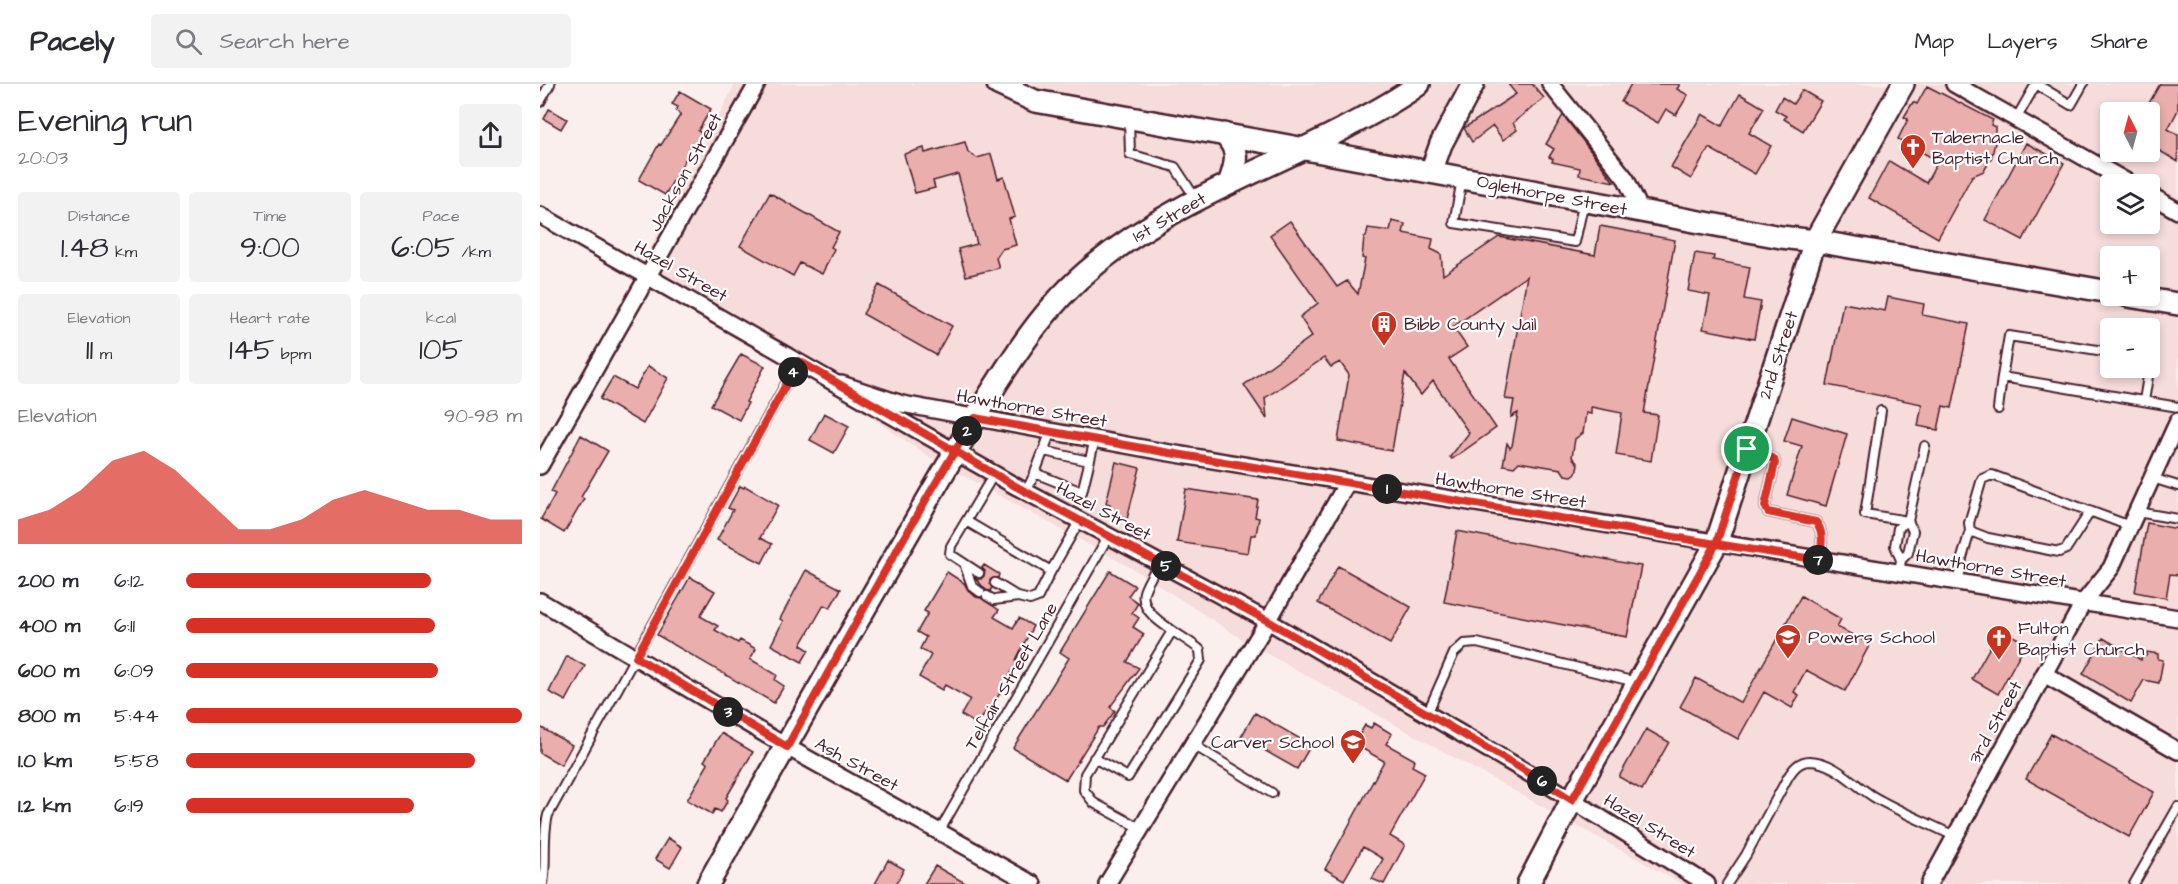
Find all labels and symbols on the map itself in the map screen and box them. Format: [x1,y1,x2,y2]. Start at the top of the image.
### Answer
north arrow [2100,102,2160,162]
street label: Jackson Street [642,108,729,236]
place label: Tabernacle Baptist Church [1932,125,2059,171]
church icon: Tabernacle Baptist Church [1898,132,1928,170]
street label: Oglethorpe Street [1474,169,1630,223]
street label: 1st Street [1128,186,1211,249]
street label: Hazel Street [629,235,733,309]
street label: 2nd Street [1752,307,1805,402]
building icon: Bibb County Jail [1369,309,1399,347]
place label: Bibb County Jail [1404,312,1537,338]
pin: 4 [778,357,808,387]
street label: Hawthorne Street [955,383,1110,434]
pin: 2 [952,416,982,446]
pin [1721,423,1772,474]
street label: Hawthorne Street [1434,466,1589,515]
pin: 1 [1372,474,1402,504]
street label: Hazel Street [1052,476,1156,547]
street label: Hawthorne Street [1914,543,2069,594]
pin: 7 [1803,545,1833,575]
pin: 5 [1151,551,1181,581]
street label: Telfair Street Lane [959,598,1064,755]
place label: Fulton Baptist Church [2018,616,2145,662]
school or university icon: Powers School [1773,622,1803,660]
church icon: Fulton Baptist Church [1984,623,2014,661]
place label: Powers School [1808,625,1935,650]
street label: 3rd Street [1962,676,2029,768]
pin: 3 [713,697,743,727]
school or university icon: Carver School [1338,727,1368,765]
place label: Carver School [1211,730,1334,755]
street label: Ash Street [810,731,904,798]
pin: 6 [1527,766,1557,796]
street label: Hazel Street [1599,788,1701,865]

